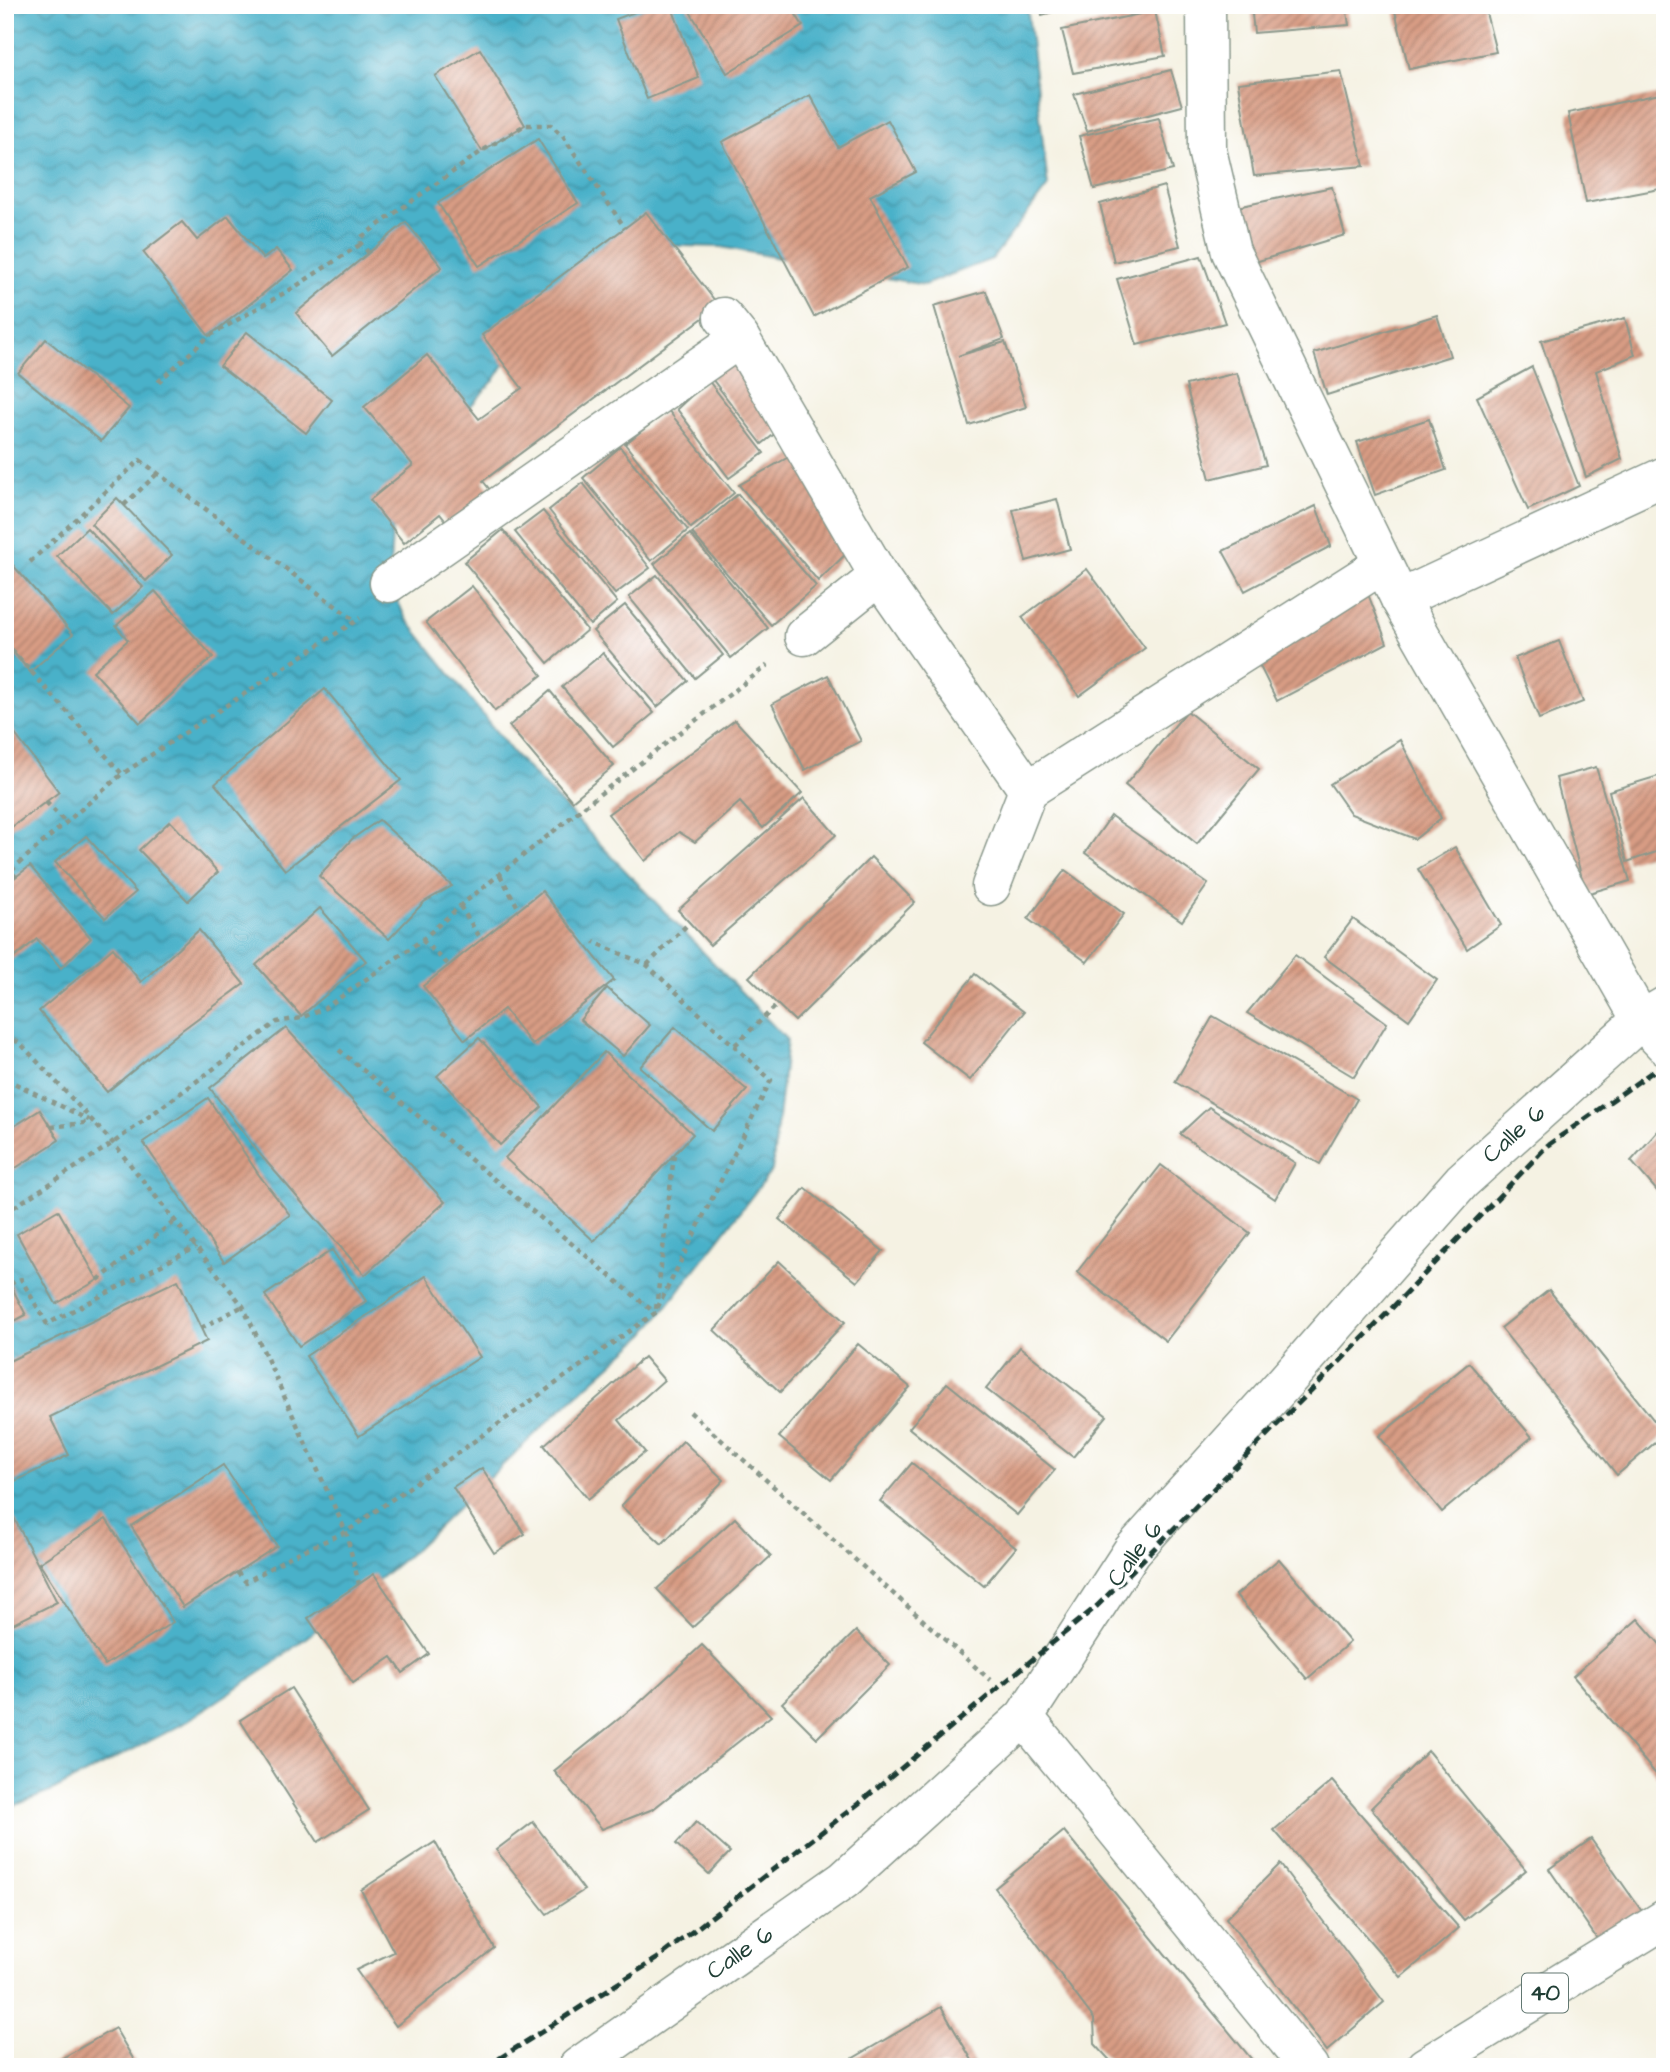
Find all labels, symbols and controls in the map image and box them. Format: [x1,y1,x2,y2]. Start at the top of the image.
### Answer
street label: Calle 6 [1475,1096,1553,1172]
street label: Calle 6 [1099,1514,1171,1594]
street label: Calle 6 [700,1918,780,1988]
road number: 40 [1522,1974,1568,2012]

